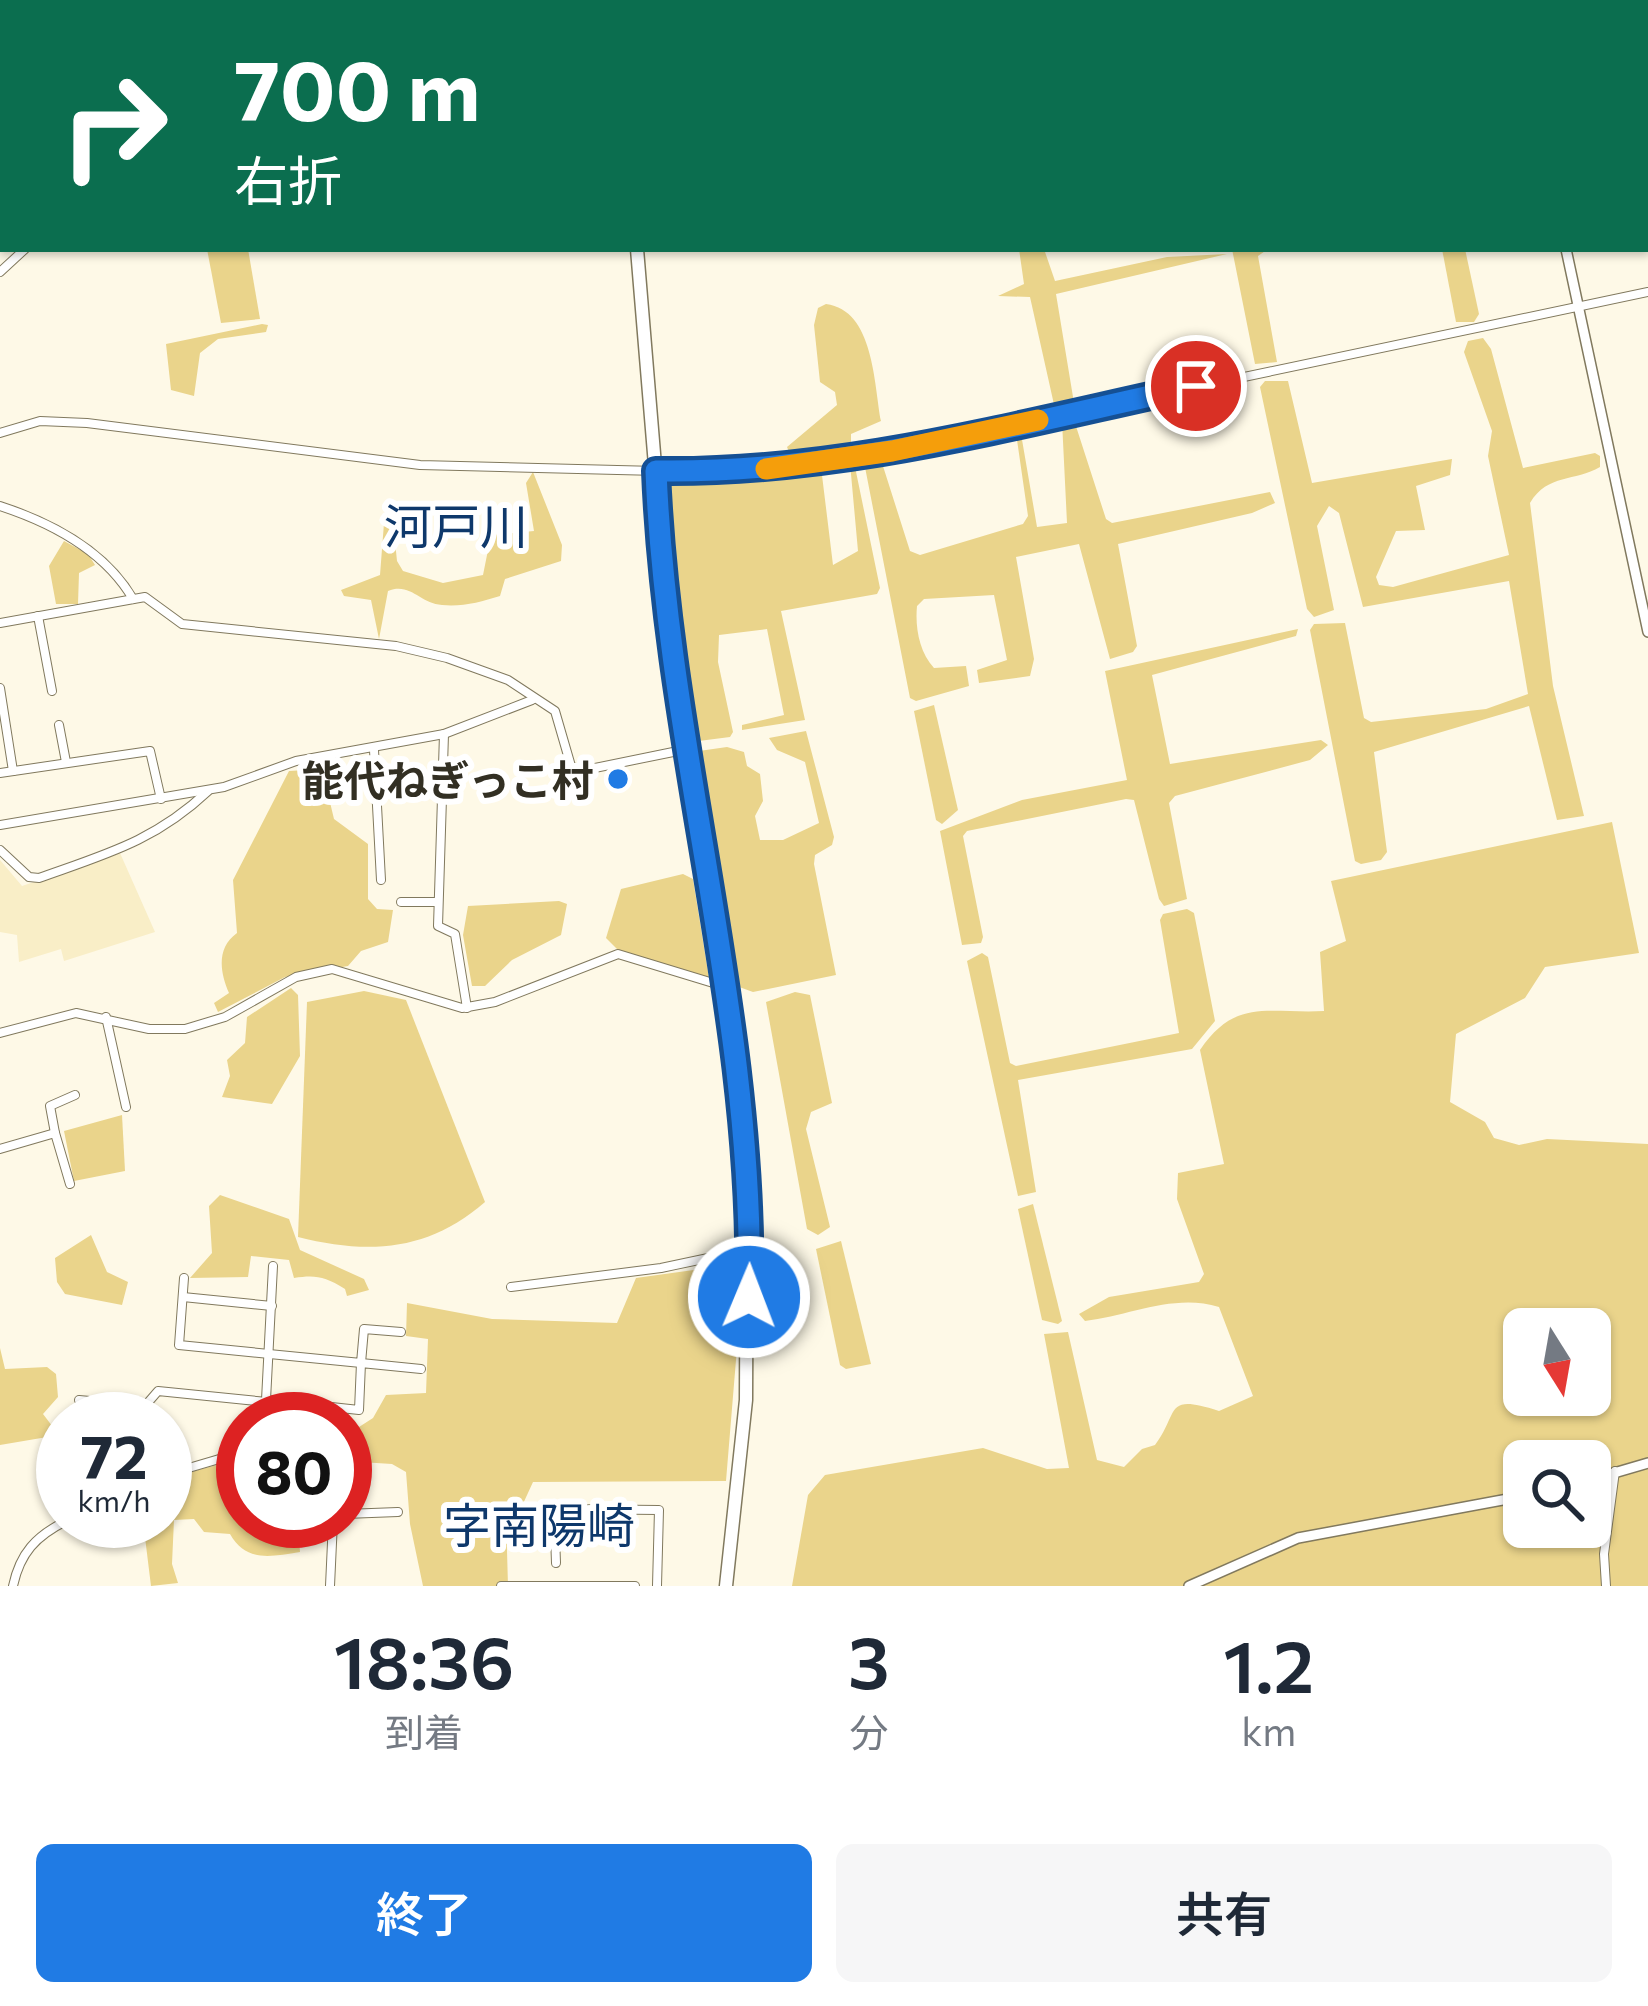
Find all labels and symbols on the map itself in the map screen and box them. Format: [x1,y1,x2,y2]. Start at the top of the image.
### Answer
pin [1145,335,1247,437]
district label: 河戸川 [384,495,528,554]
place label: 能代ねぎっこ村 [302,753,594,805]
marker: 能代ねぎっこ村 [605,766,631,792]
position arrow [686,1234,812,1360]
north arrow [1503,1308,1611,1416]
speed limit sign: 80 [216,1392,372,1548]
district label: 字南陽崎 [443,1494,635,1553]

